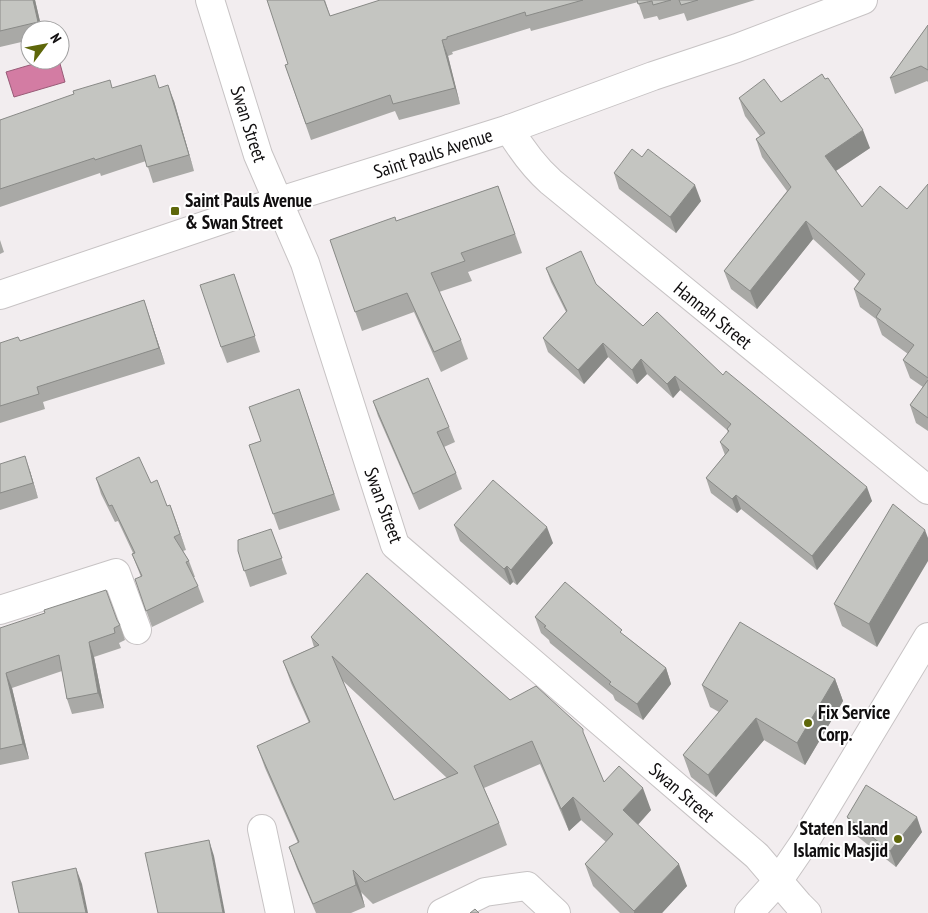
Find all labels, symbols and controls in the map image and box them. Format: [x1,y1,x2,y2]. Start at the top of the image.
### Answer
north arrow [20,20,70,70]
text: N [46,30,66,46]
street label: Swan Street [225,83,273,166]
street label: Saint Pauls Avenue [370,122,496,184]
place label: Saint Pauls Avenue & Swan Street [185,188,312,234]
marker: Saint Pauls Avenue & Swan Street [169,205,181,217]
street label: Hannah Street [669,276,758,354]
street label: Swan Street [359,464,409,547]
place label: Fix Service Corp. [818,700,890,746]
marker: Fix Service Corp. [802,717,814,729]
street label: Swan Street [644,757,720,827]
place label: Staten Island Islamic Masjid [793,816,888,862]
marker: Staten Island Islamic Masjid [892,833,904,845]

